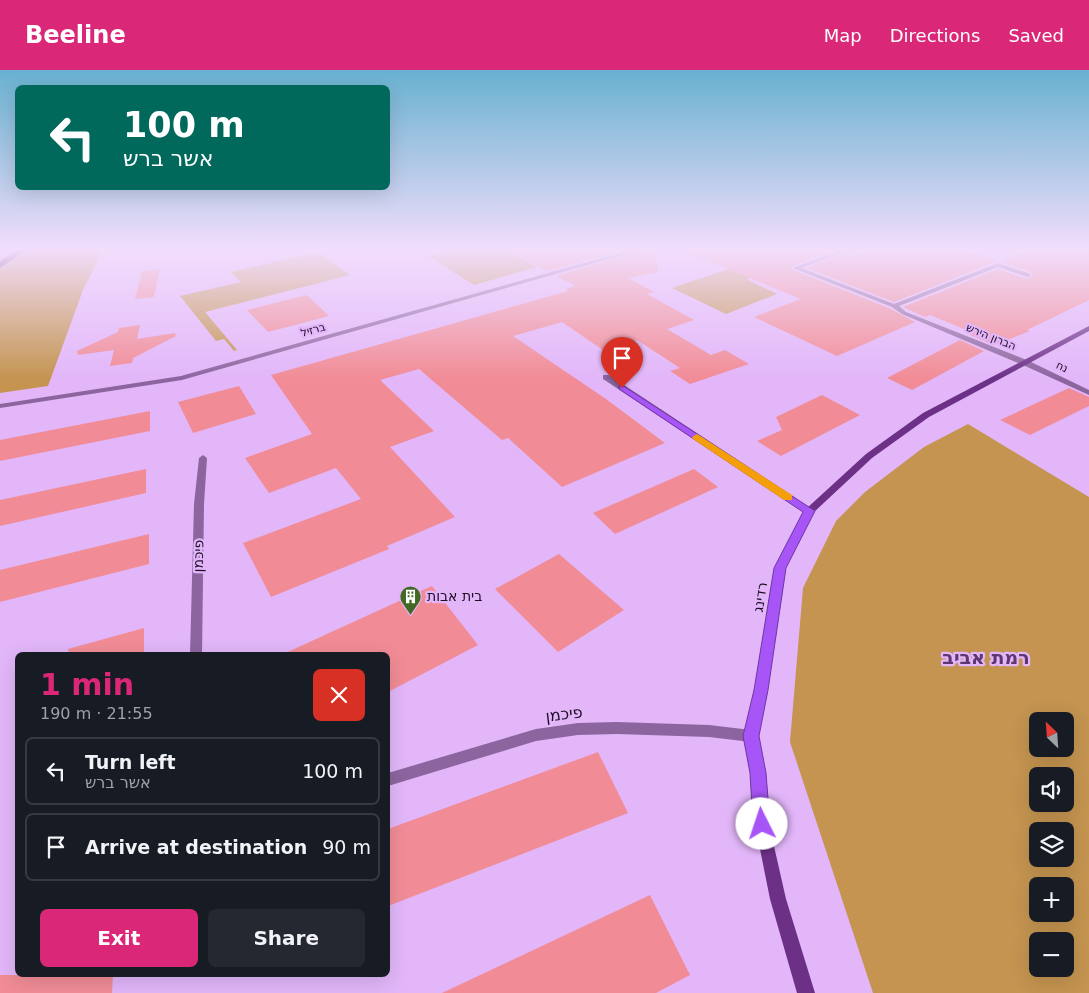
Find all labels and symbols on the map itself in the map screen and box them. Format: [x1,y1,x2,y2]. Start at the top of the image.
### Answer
street label: ברזיל [299,320,327,340]
street label: הברון הירש [964,321,1018,353]
pin [601,337,643,388]
street label: נח [1054,359,1070,375]
street label: פיכמן [190,540,206,572]
street label: רדינג [750,581,770,613]
building icon: בית אבות [399,584,423,615]
place label: בית אבות [427,588,482,604]
district label: רמת אביב [942,646,1030,668]
street label: פיכמן [544,702,584,726]
north arrow [1029,712,1074,758]
position arrow [735,797,787,849]

